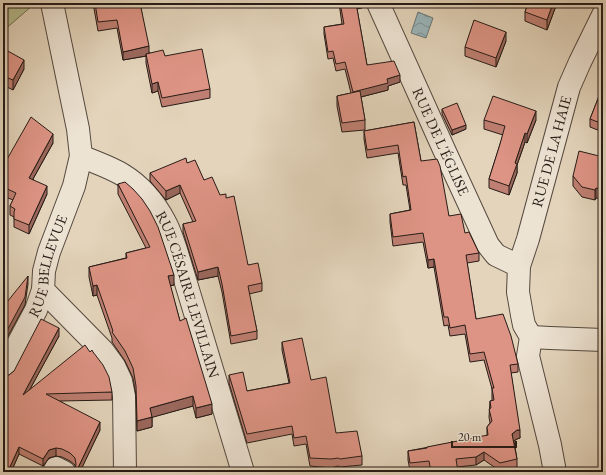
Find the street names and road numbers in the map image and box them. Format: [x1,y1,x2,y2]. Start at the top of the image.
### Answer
street label: RUE DE L'ÉGLISE [408,84,474,199]
street label: RUE DE LA HAIE [527,93,575,209]
street label: RUE CÉSAIRE LEVILLAIN [152,207,224,380]
street label: RUE BELLEVUE [24,211,71,321]

